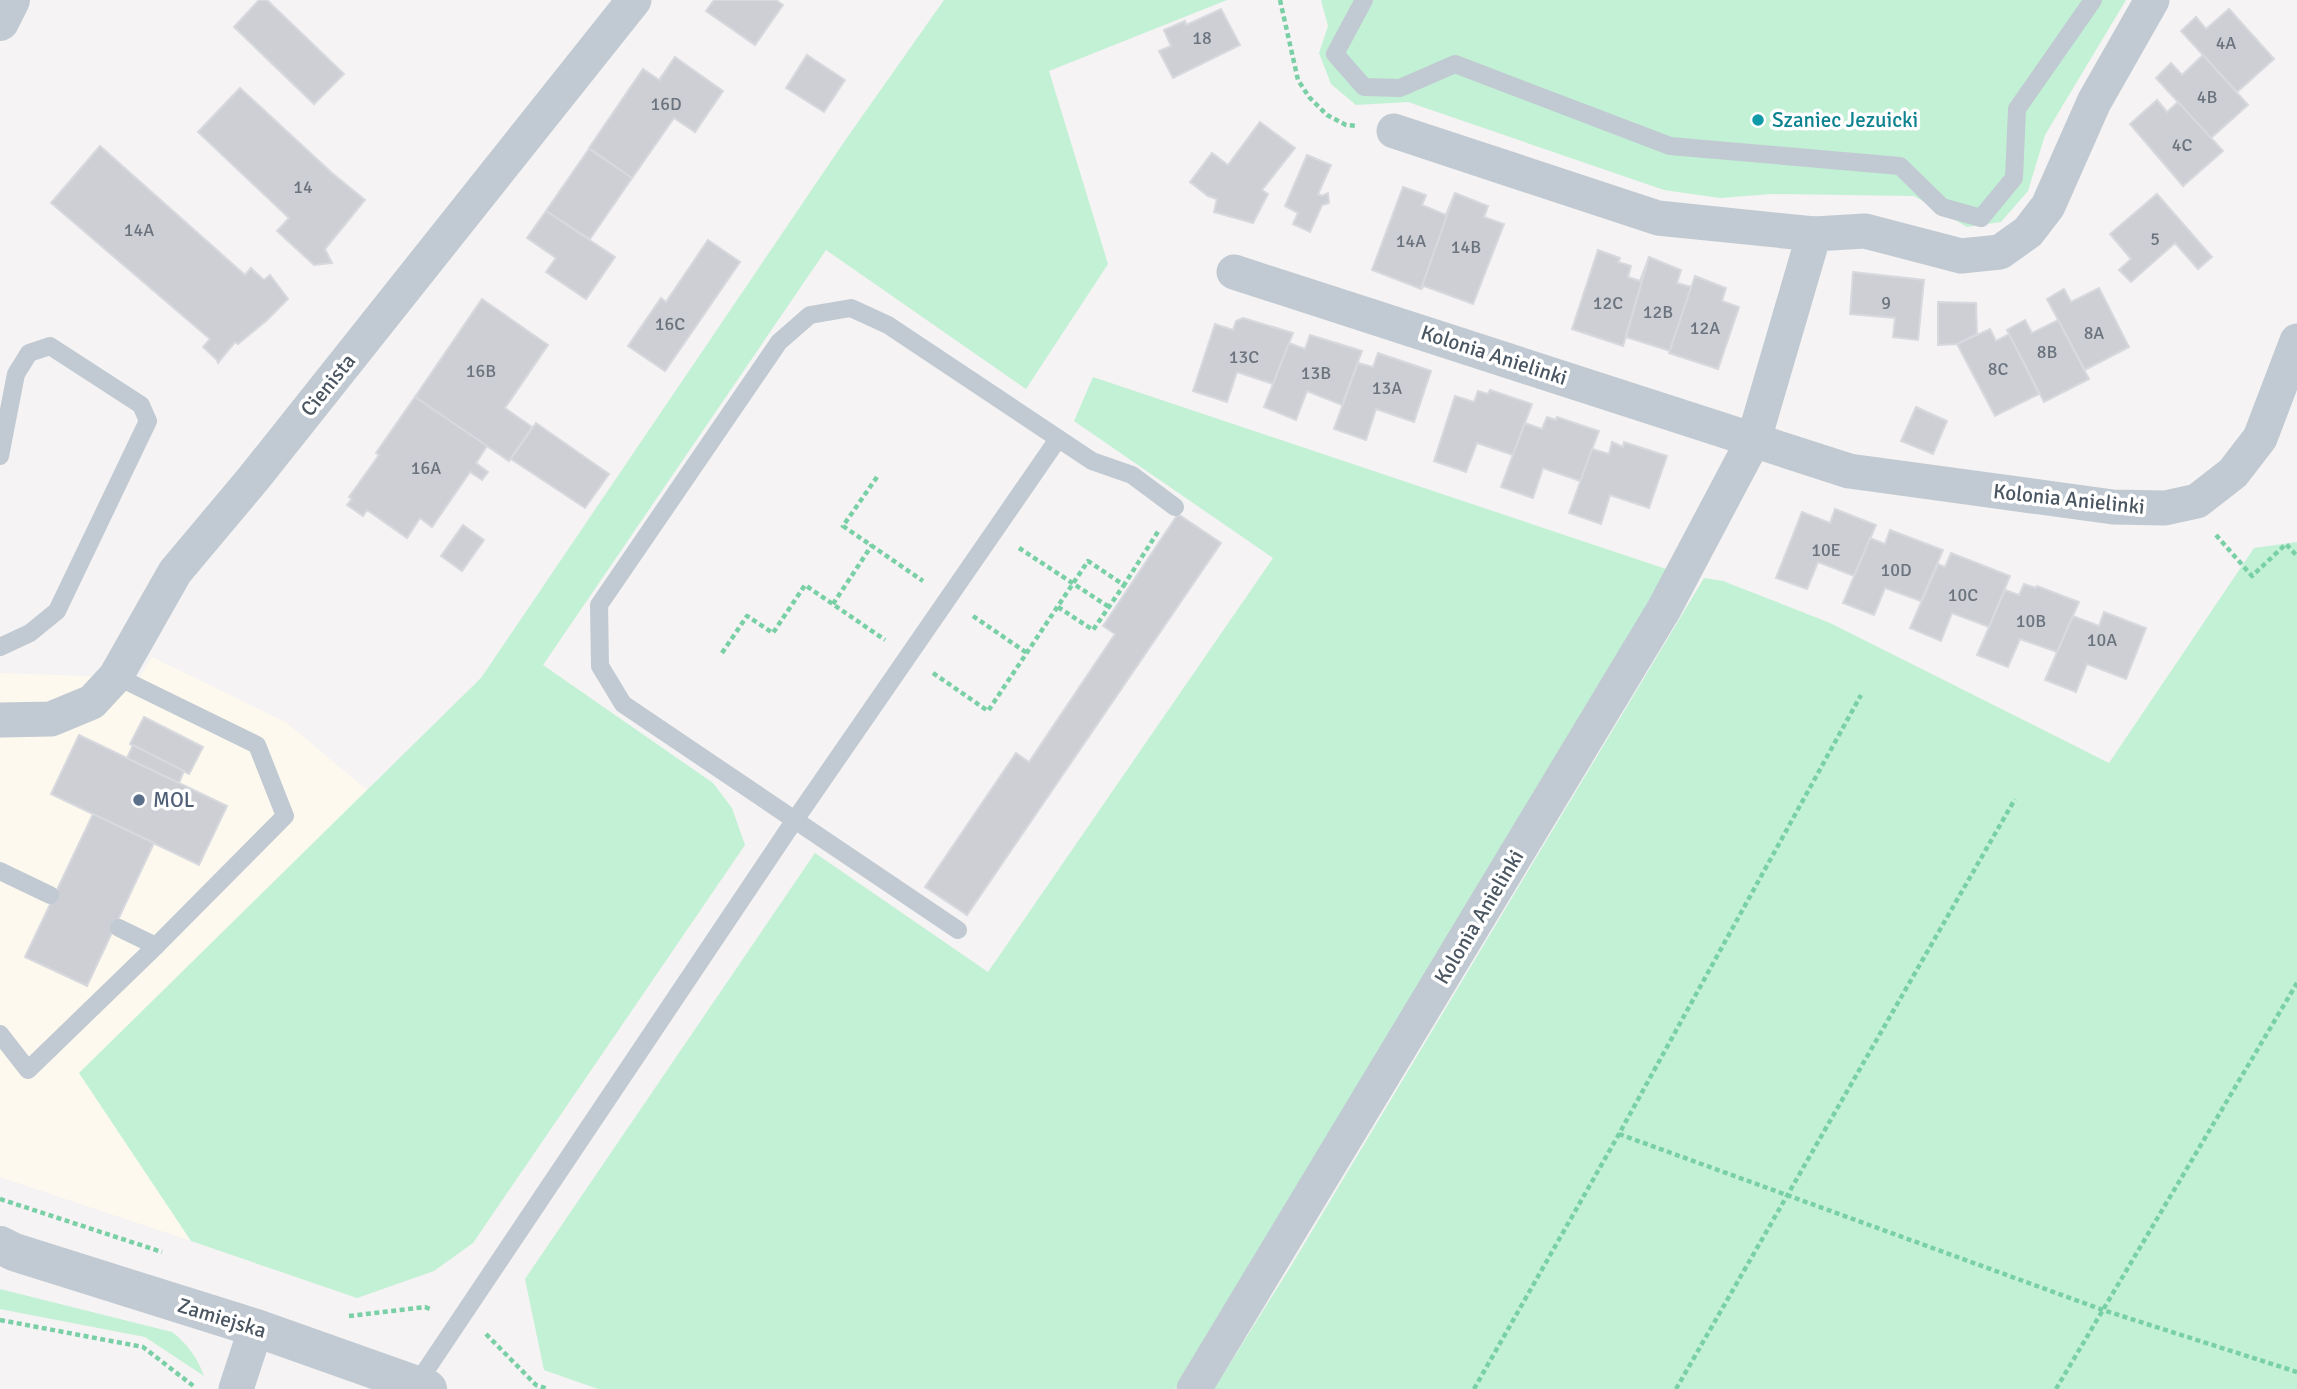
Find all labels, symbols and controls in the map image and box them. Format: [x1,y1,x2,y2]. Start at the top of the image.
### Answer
house number: 18 [1192,27,1212,49]
house number: 4A [2216,32,2236,54]
house number: 4B [2197,86,2217,108]
house number: 16D [650,93,682,115]
place label: Szaniec Jezuicki [1772,107,1918,133]
marker: Szaniec Jezuicki [1750,112,1766,128]
house number: 4C [2172,134,2192,156]
house number: 14 [293,176,313,198]
house number: 14A [124,219,154,241]
house number: 5 [2150,228,2160,250]
house number: 14A [1396,230,1426,252]
house number: 14B [1451,236,1481,258]
house number: 12C [1593,292,1623,314]
house number: 9 [1881,292,1891,314]
house number: 12B [1643,301,1673,323]
house number: 16C [655,313,685,335]
house number: 12A [1690,317,1720,339]
street label: Kolonia Anielinki [1418,319,1570,391]
house number: 8A [2084,322,2104,344]
house number: 8B [2037,341,2057,363]
house number: 13C [1229,346,1259,368]
street label: Cienista [295,348,361,422]
house number: 8C [1988,358,2008,380]
house number: 16B [466,360,496,382]
house number: 13B [1301,362,1331,384]
house number: 13A [1372,377,1402,399]
house number: 16A [411,457,441,479]
street label: Kolonia Anielinki [1992,478,2146,520]
house number: 10E [1811,539,1841,561]
house number: 10D [1880,559,1912,581]
house number: 10C [1948,584,1978,606]
house number: 10B [2016,610,2046,632]
house number: 10A [2087,629,2117,651]
place label: MOL [153,787,195,813]
marker: MOL [131,792,147,808]
street label: Kolonia Anielinki [1429,845,1529,989]
street label: Zamiejska [175,1292,269,1344]

